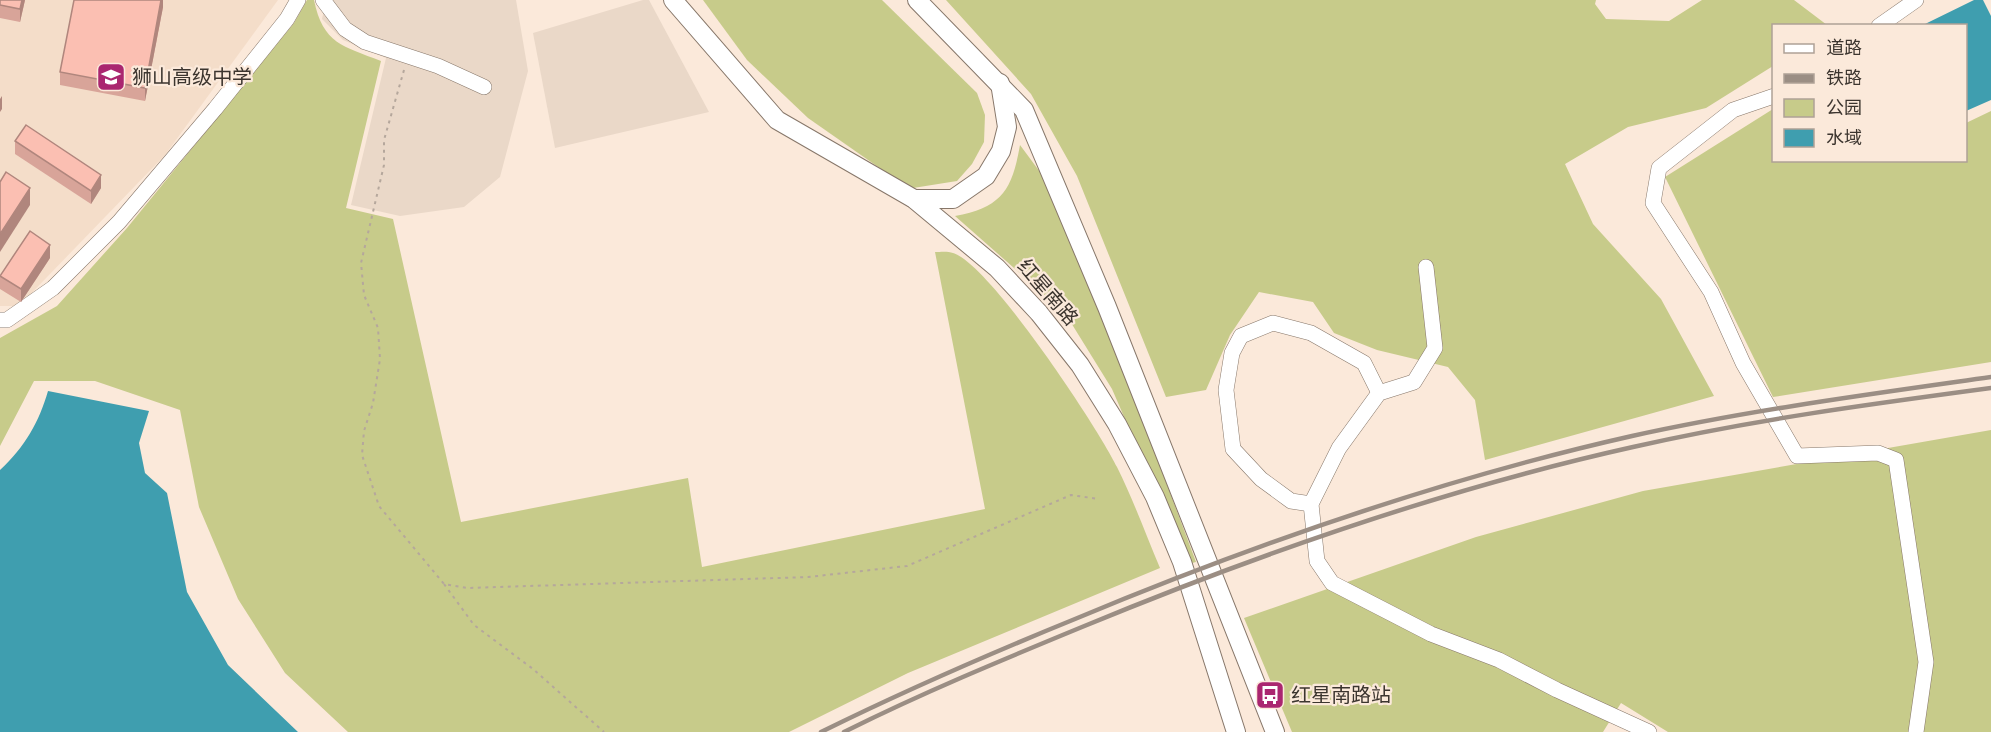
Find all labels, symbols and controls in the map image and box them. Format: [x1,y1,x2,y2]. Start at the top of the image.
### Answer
legend [1772,24,1967,162]
text: 道路 [1826,38,1862,58]
school or university icon: 狮山高级中学 [95,61,127,93]
place label: 狮山高级中学 [132,66,252,88]
text: 铁路 [1826,68,1862,88]
text: 公园 [1826,98,1862,118]
text: 水域 [1826,128,1862,148]
street label: 红星南路 [1013,255,1083,329]
bus stop icon: 红星南路站 [1254,679,1286,711]
place label: 红星南路站 [1291,684,1391,706]

